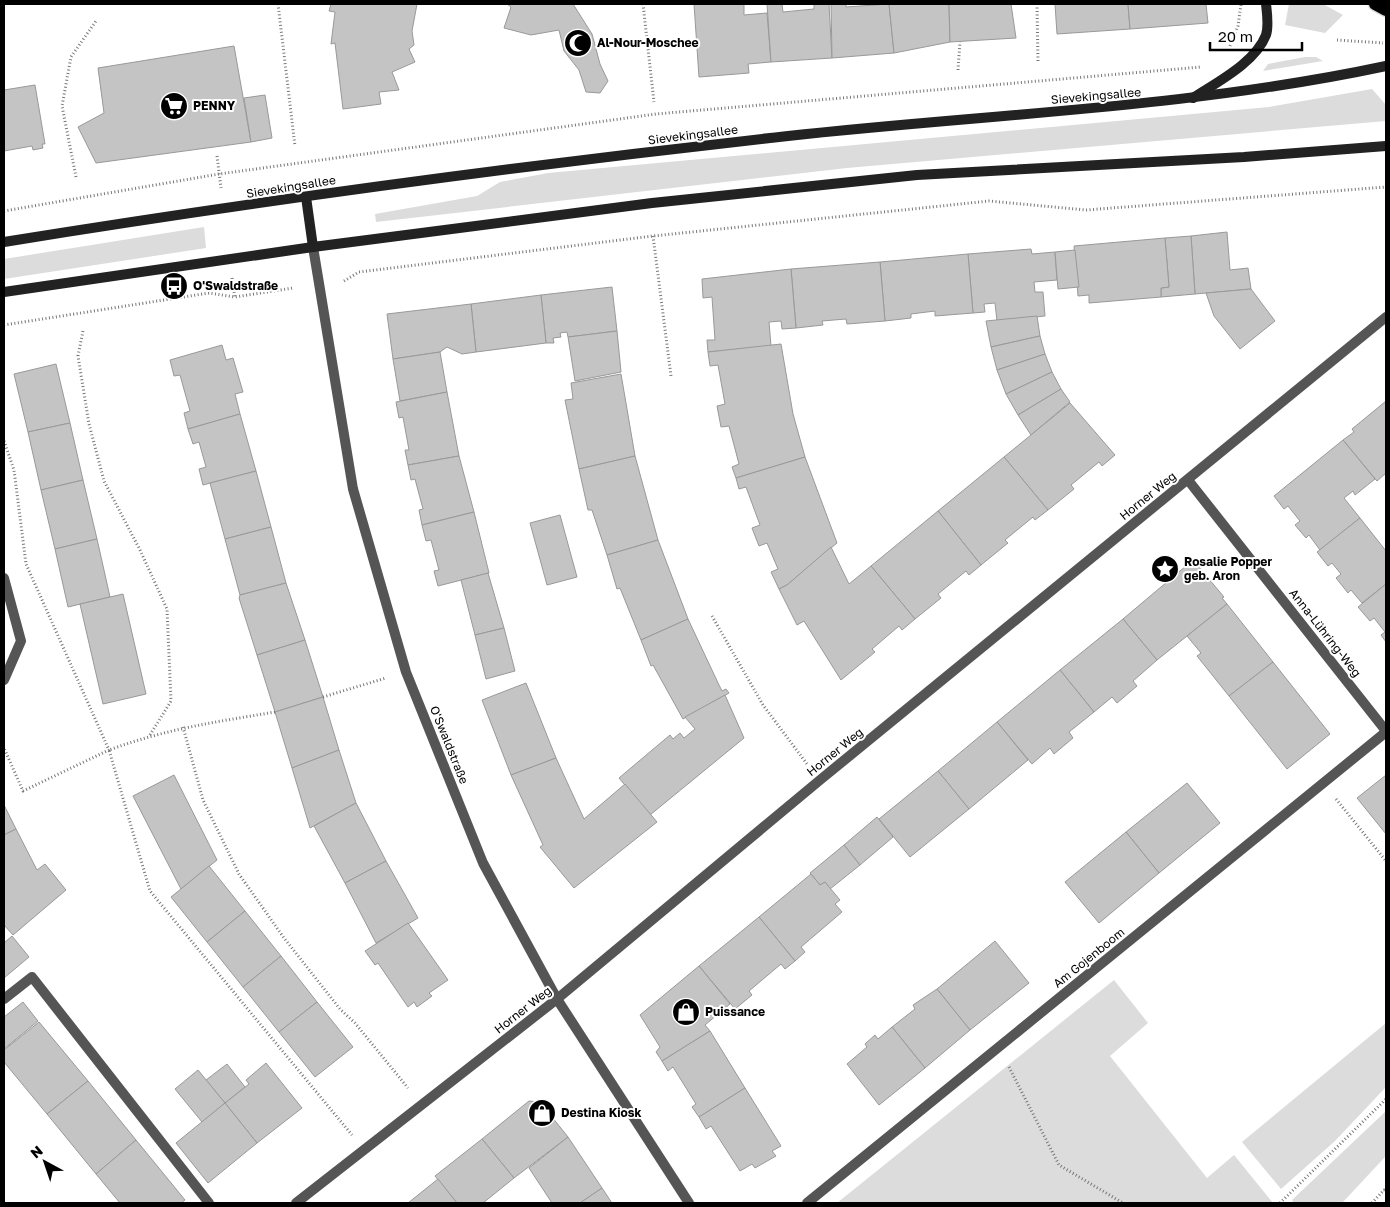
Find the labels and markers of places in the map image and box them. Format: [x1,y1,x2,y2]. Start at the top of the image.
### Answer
mosque icon: Al-Nour-Moschee [563,28,593,58]
place label: Al-Nour-Moschee [597,35,699,50]
supermarket icon: PENNY [159,91,189,121]
place label: PENNY [193,98,236,113]
bus stop icon: O'Swaldstraße [159,271,189,301]
place label: O'Swaldstraße [193,278,278,293]
place icon: Rosalie Popper geb. Aron [1150,554,1180,584]
place label: Rosalie Popper geb. Aron [1184,554,1272,583]
shop icon: Puissance [671,997,701,1027]
place label: Puissance [705,1004,765,1019]
shop icon: Destina Kiosk [527,1098,557,1128]
place label: Destina Kiosk [561,1105,642,1120]

